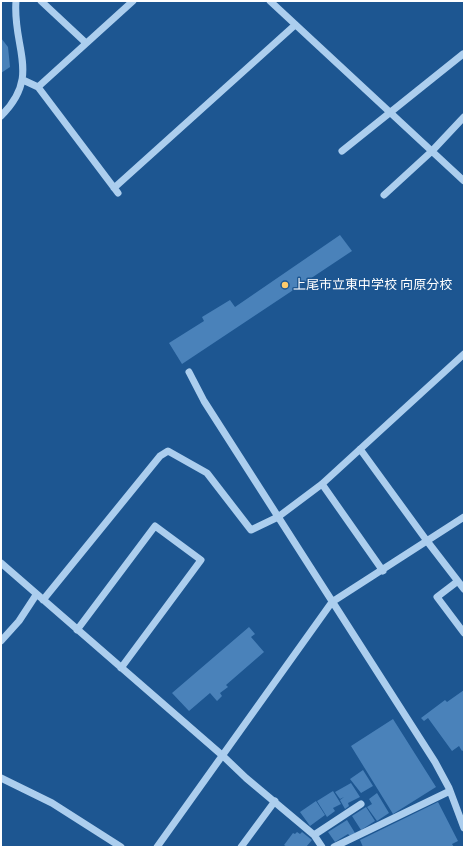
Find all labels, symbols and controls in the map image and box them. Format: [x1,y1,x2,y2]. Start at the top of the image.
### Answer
place label: 上尾市立東中学校 向原分校 [293,277,452,293]
marker: 上尾市立東中学校 向原分校 [280,280,290,290]

